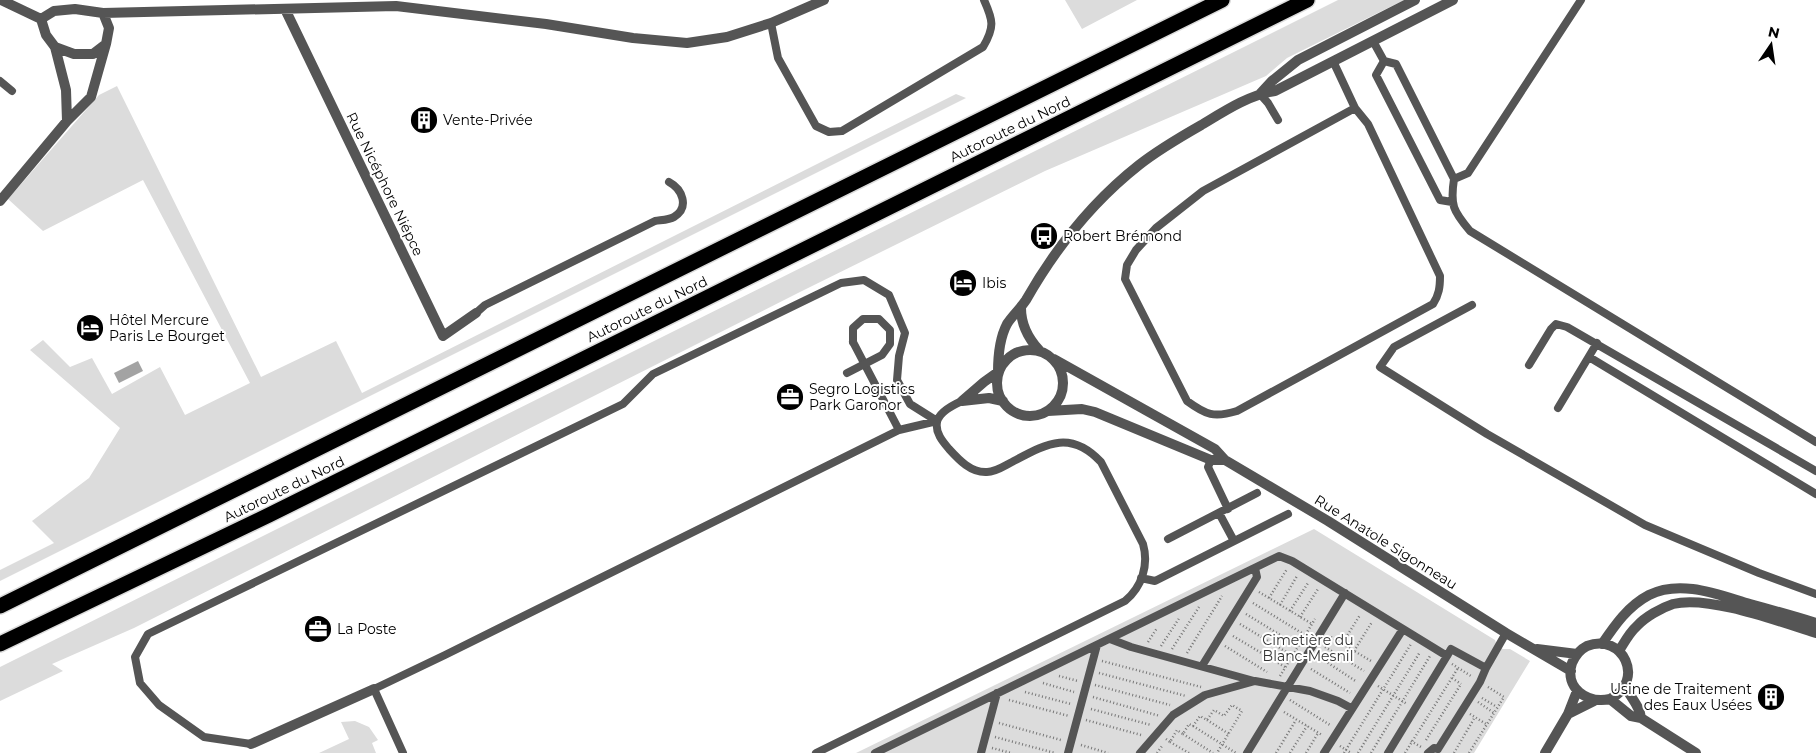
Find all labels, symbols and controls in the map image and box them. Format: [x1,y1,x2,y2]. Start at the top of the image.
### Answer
north arrow [1746,20,1796,70]
text: N [1766,22,1781,42]
street label: Autoroute du Nord [947,92,1073,166]
building icon: Vente-Privée [409,105,439,135]
street label: Rue Nicéphore Niépce [342,109,428,259]
place label: Vente-Privée [443,111,533,129]
bus stop icon: Robert Brémond [1029,221,1059,251]
place label: Robert Brémond [1063,227,1182,245]
hotel icon: Ibis [948,268,978,298]
street label: Autoroute du Nord [584,272,710,346]
place label: Ibis [982,274,1006,292]
place label: Hôtel Mercure Paris Le Bourget [109,311,225,345]
hotel icon: Hôtel Mercure Paris Le Bourget [75,313,105,343]
place label: Segro Logistics Park Garonor [809,380,915,414]
office icon: Segro Logistics Park Garonor [775,382,805,412]
street label: Autoroute du Nord [221,452,347,526]
street label: Rue Anatole Sigonneau [1311,491,1461,593]
office icon: La Poste [303,614,333,644]
place label: La Poste [337,620,397,638]
park label: Cimetière du Blanc-Mesnil [1262,631,1354,665]
place label: Usine de Traitement des Eaux Usées [1610,680,1752,714]
building icon: Usine de Traitement des Eaux Usées [1756,682,1786,712]

